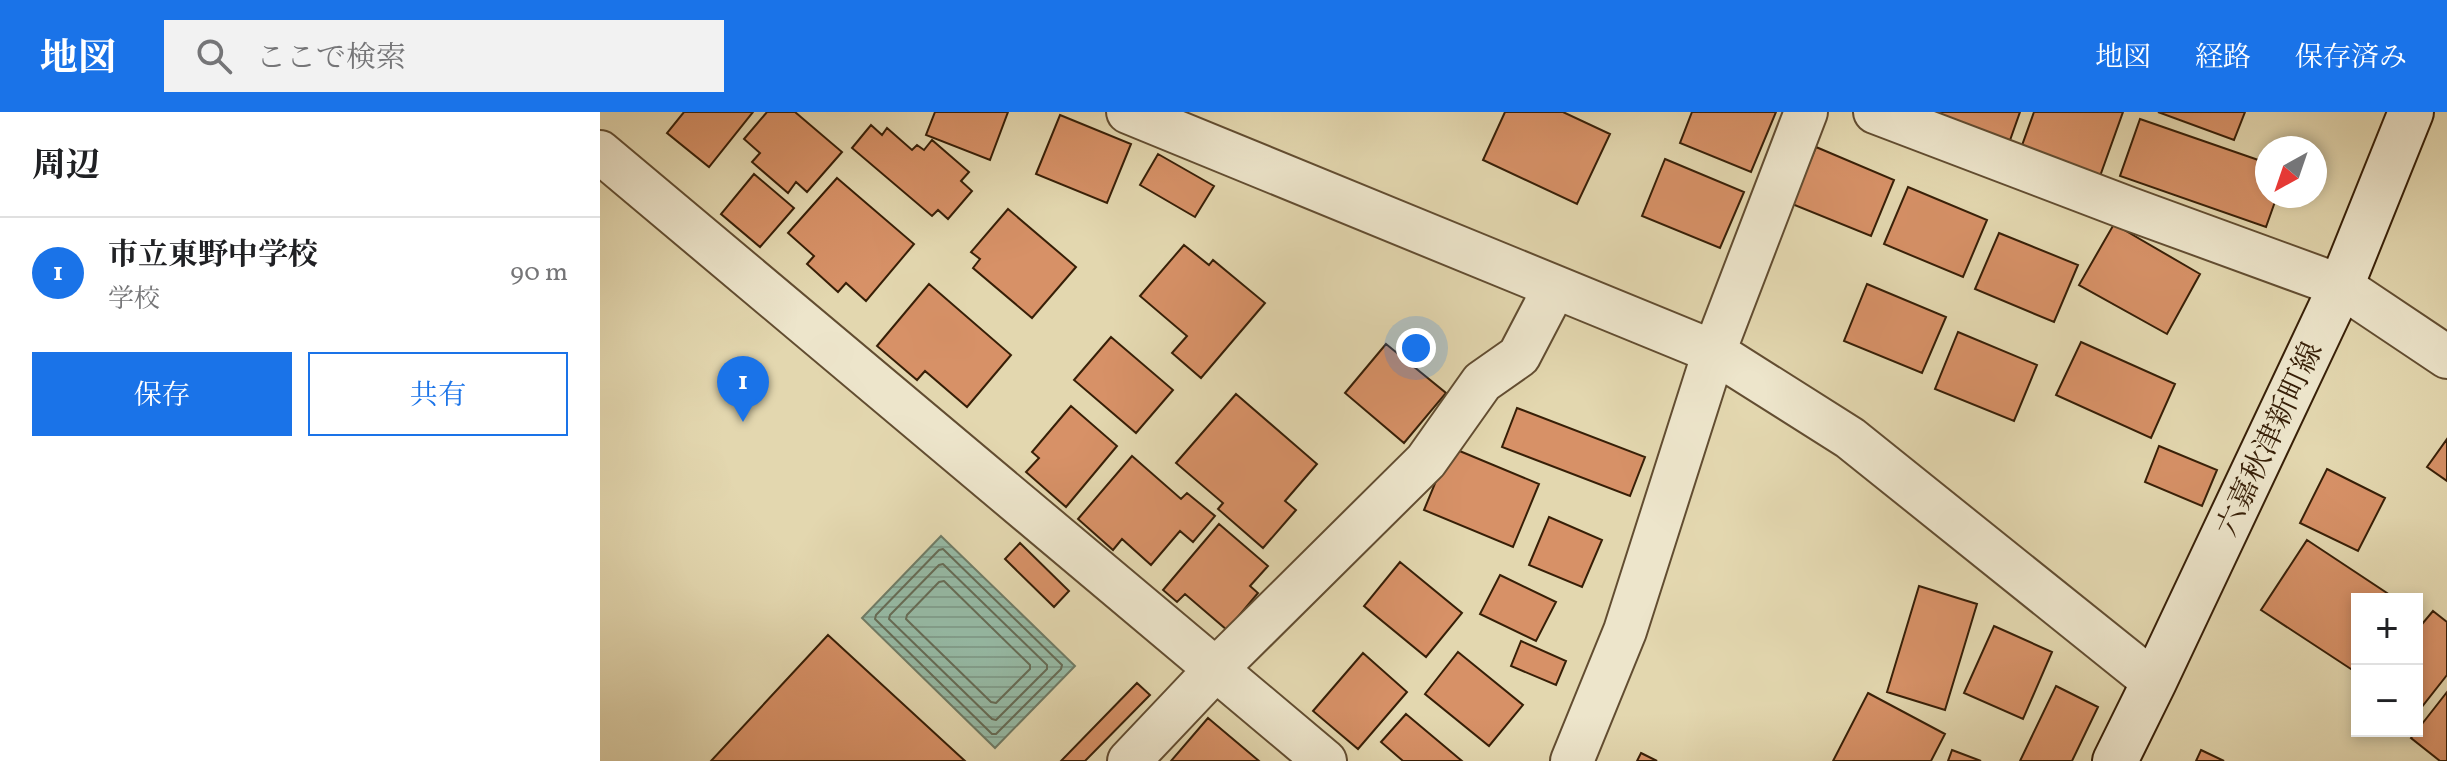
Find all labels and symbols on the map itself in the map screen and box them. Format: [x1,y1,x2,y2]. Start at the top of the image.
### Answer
north arrow [2255,136,2327,208]
your location [1396,328,1436,368]
street label: 六嘉秋津新町線 [2207,336,2334,544]
pin: 1 [717,356,769,422]

